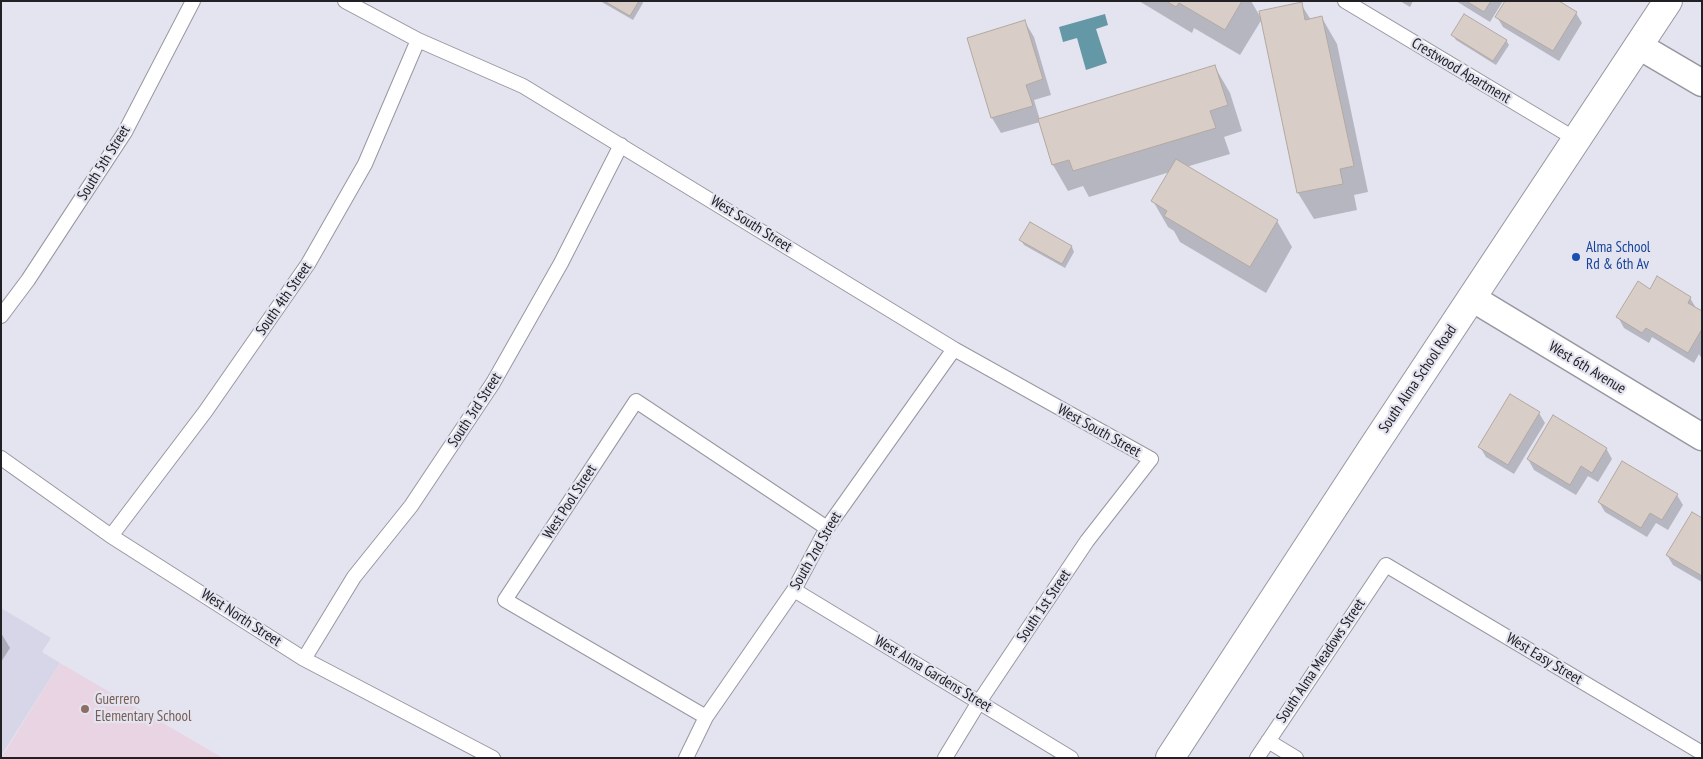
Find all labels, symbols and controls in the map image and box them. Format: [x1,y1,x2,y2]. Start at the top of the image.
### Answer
street label: Crestwood Apartment [1408,34,1514,108]
street label: South 5th Street [74,122,134,204]
street label: West South Street [707,192,795,256]
place label: Alma School Rd & 6th Av [1586,239,1650,274]
marker: Alma School Rd & 6th Av [1570,251,1582,263]
street label: South 4th Street [252,259,316,339]
street label: South Alma School Road [1375,322,1461,436]
street label: West 6th Avenue [1545,338,1629,398]
street label: South 3rd Street [444,369,506,451]
street label: West South Street [1054,401,1144,461]
street label: West Pool Street [539,461,601,543]
street label: South 2nd Street [786,509,846,593]
street label: South 1st Street [1013,566,1075,646]
street label: West North Street [197,585,285,651]
street label: South Alma Meadows Street [1273,596,1369,726]
street label: West Easy Street [1503,629,1585,689]
street label: West Alma Gardens Street [871,632,995,716]
place label: Guerrero Elementary School [95,691,192,726]
marker: Guerrero Elementary School [79,703,91,715]

